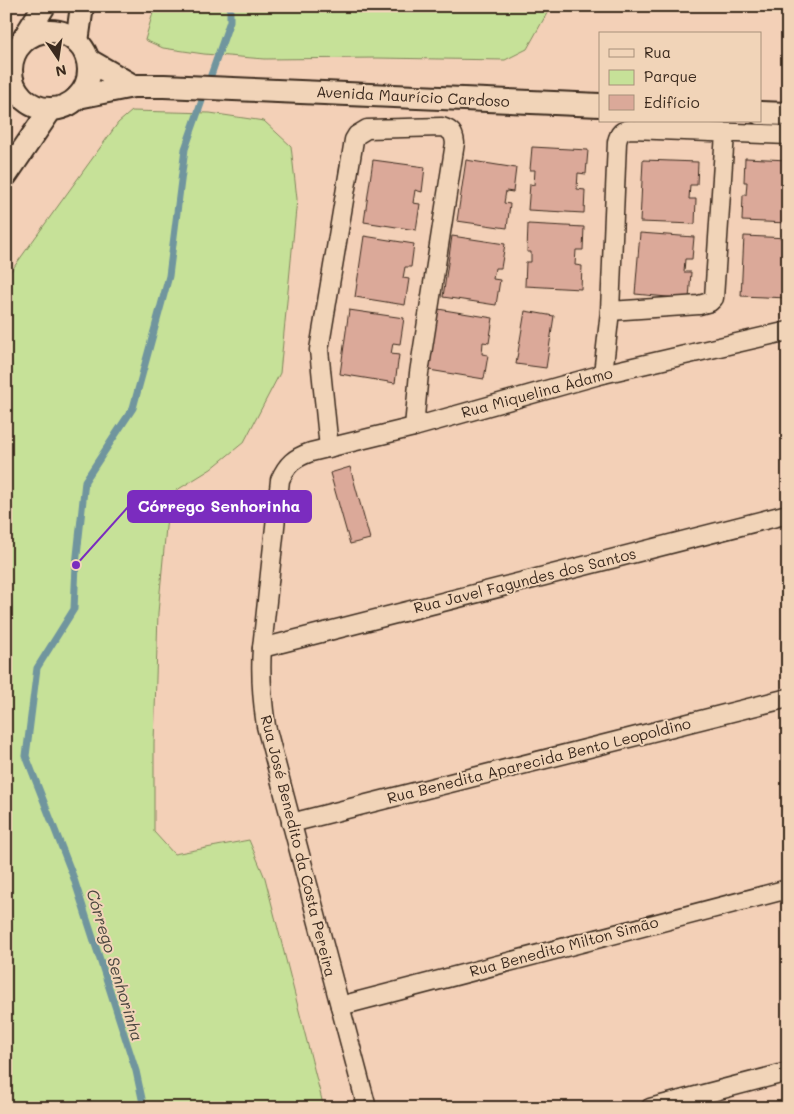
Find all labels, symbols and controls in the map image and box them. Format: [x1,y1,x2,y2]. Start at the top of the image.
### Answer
north arrow [32,32,82,82]
legend [599,32,762,122]
text: Rua [644,42,671,62]
text: N [54,61,68,82]
text: Parque [644,66,697,86]
street label: Avenida Maurício Cardoso [316,81,510,111]
text: Edifício [644,92,700,112]
street label: Rua Miquelina Ádamo [459,362,615,422]
callout: Córrego Senhorinha [128,491,311,522]
text: Córrego Senhorinha [138,495,300,516]
street label: Rua Javel Fagundes dos Santos [411,543,638,617]
street label: Rua José Benedito da Costa Pereira [257,713,341,979]
street label: Rua Benedita Aparecida Bento Leopoldino [385,713,693,808]
water label: Córrego Senhorinha [82,886,149,1043]
street label: Rua Benedito Milton Simão [467,911,660,981]

